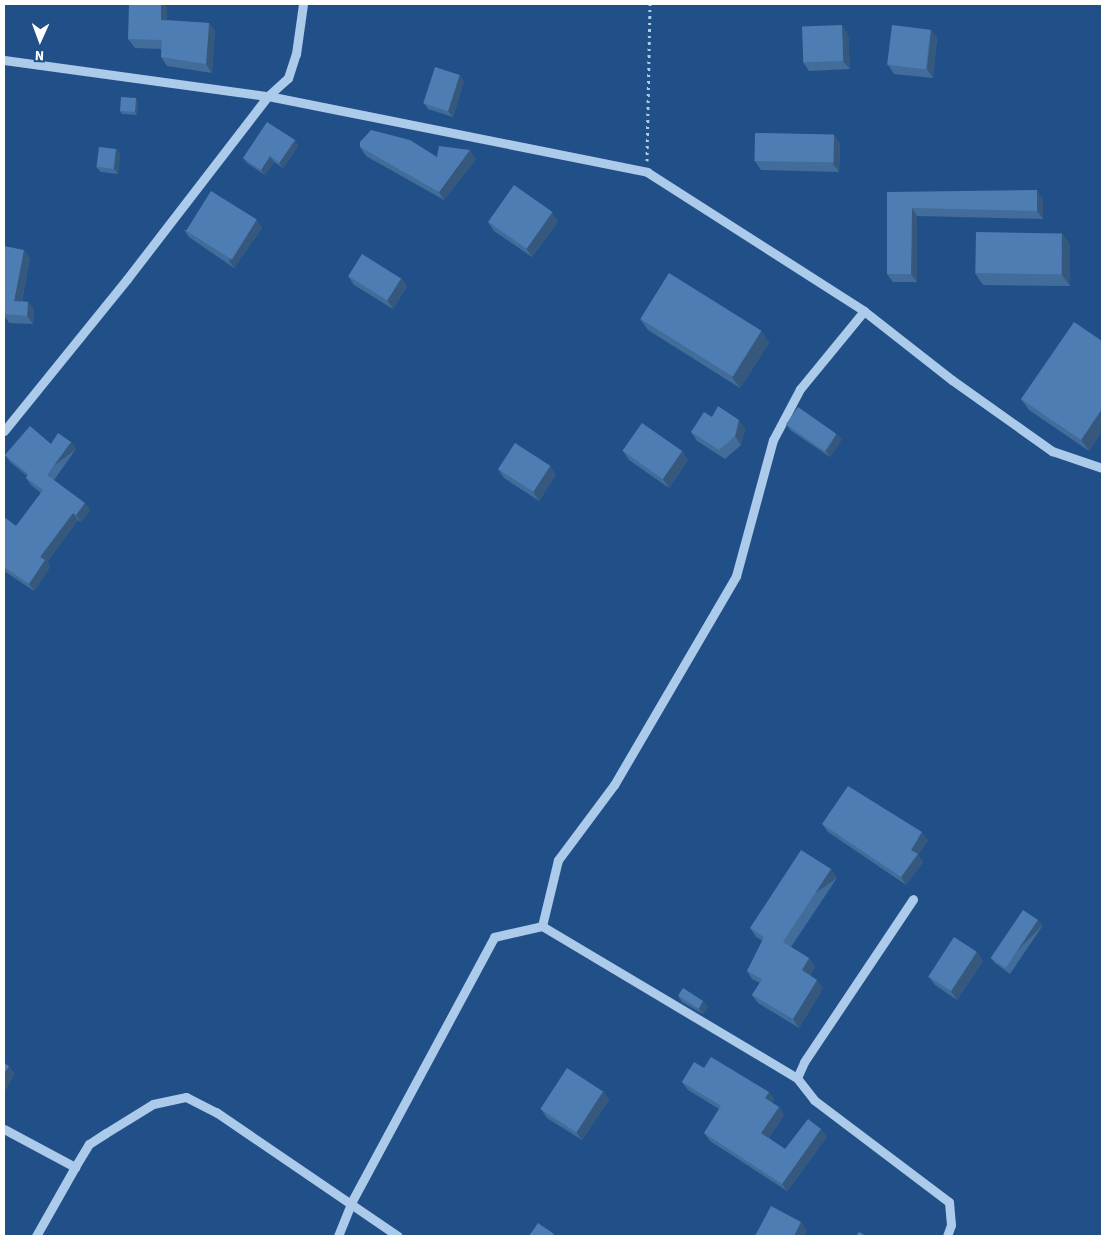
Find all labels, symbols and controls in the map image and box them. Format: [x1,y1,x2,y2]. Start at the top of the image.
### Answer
north arrow [15,15,65,65]
text: N [34,45,44,65]

